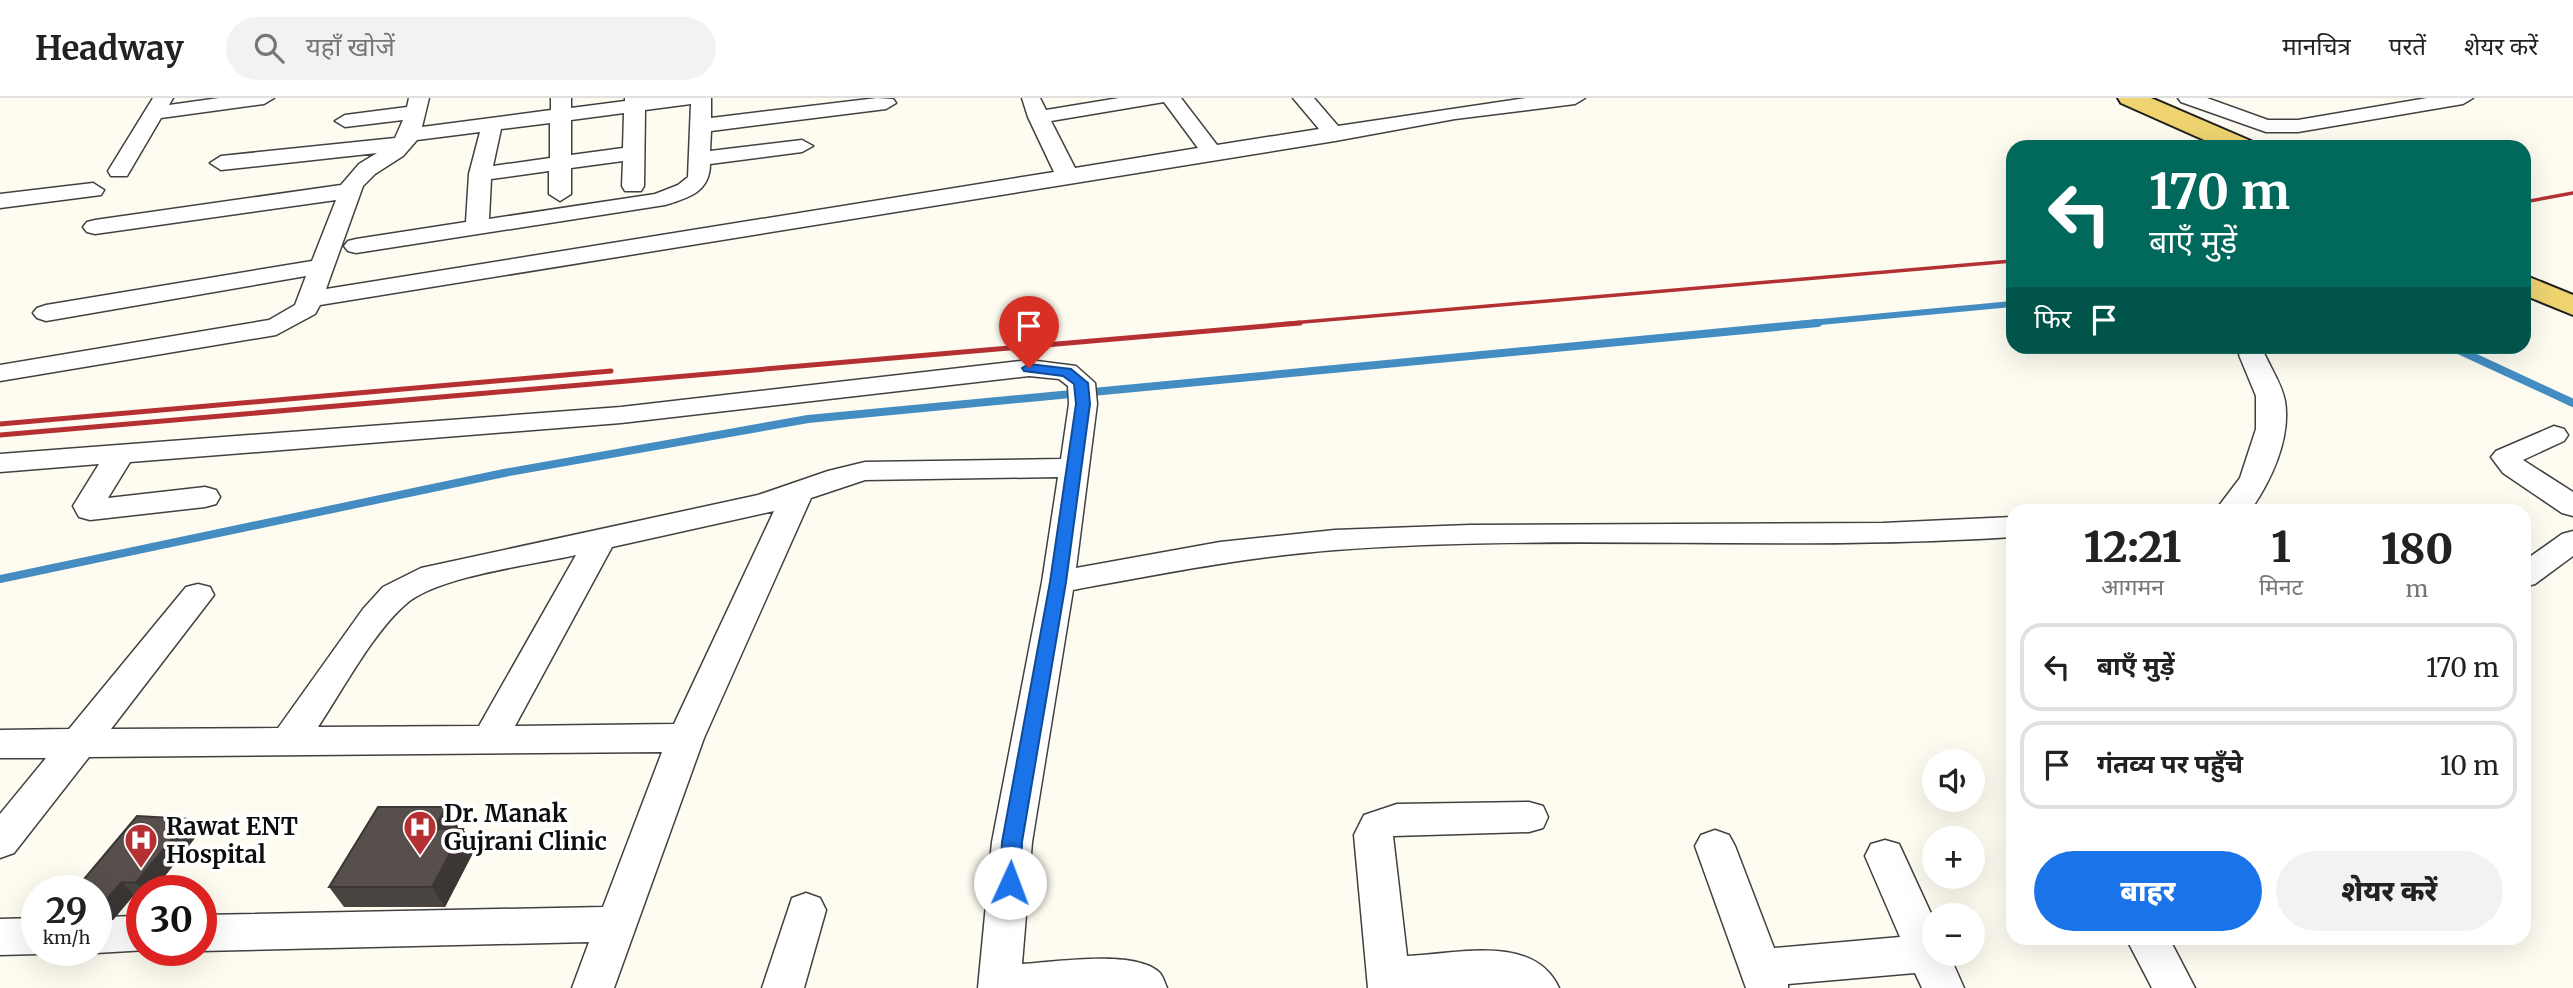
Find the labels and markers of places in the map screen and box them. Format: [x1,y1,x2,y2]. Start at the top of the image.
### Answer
pin [999,296,1059,368]
place label: Dr. Manak Gujrani Clinic [444,798,607,857]
hospital icon: Dr. Manak Gujrani Clinic [401,808,439,857]
place label: Rawat ENT Hospital [166,811,298,870]
hospital icon: Rawat ENT Hospital [122,821,160,870]

